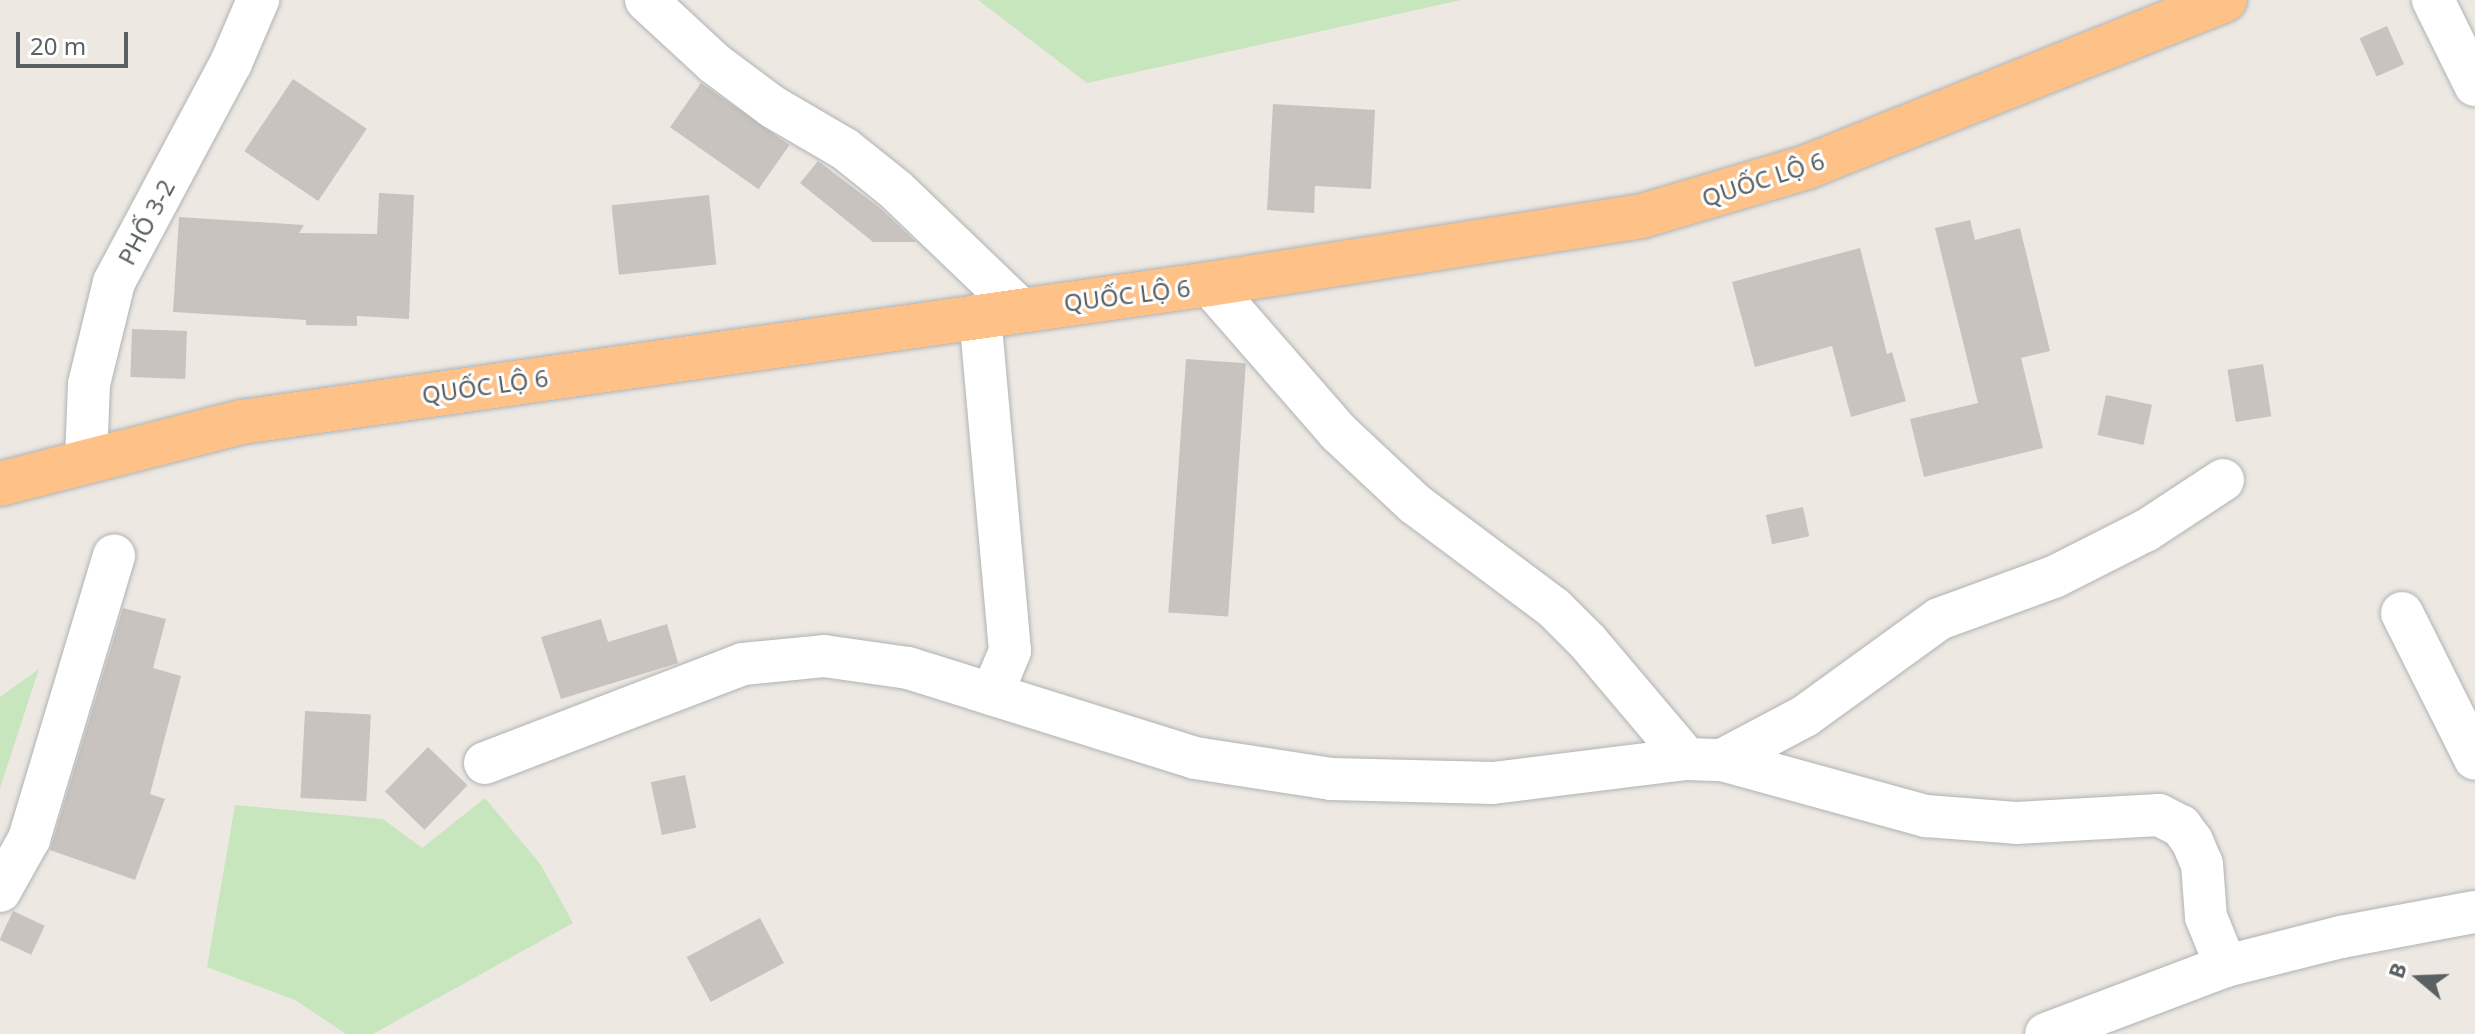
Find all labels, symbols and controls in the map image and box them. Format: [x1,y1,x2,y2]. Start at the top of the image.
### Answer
scale bar [20,16,132,66]
text: 20 m [30,29,86,62]
street label: QUỐC LỘ 6 [1698,146,1828,212]
street label: PHỐ 3-2 [112,174,180,270]
street label: QUỐC LỘ 6 [1062,273,1192,317]
street label: QUỐC LỘ 6 [420,363,550,409]
north arrow [2379,938,2459,1018]
text: B [2380,958,2413,982]

